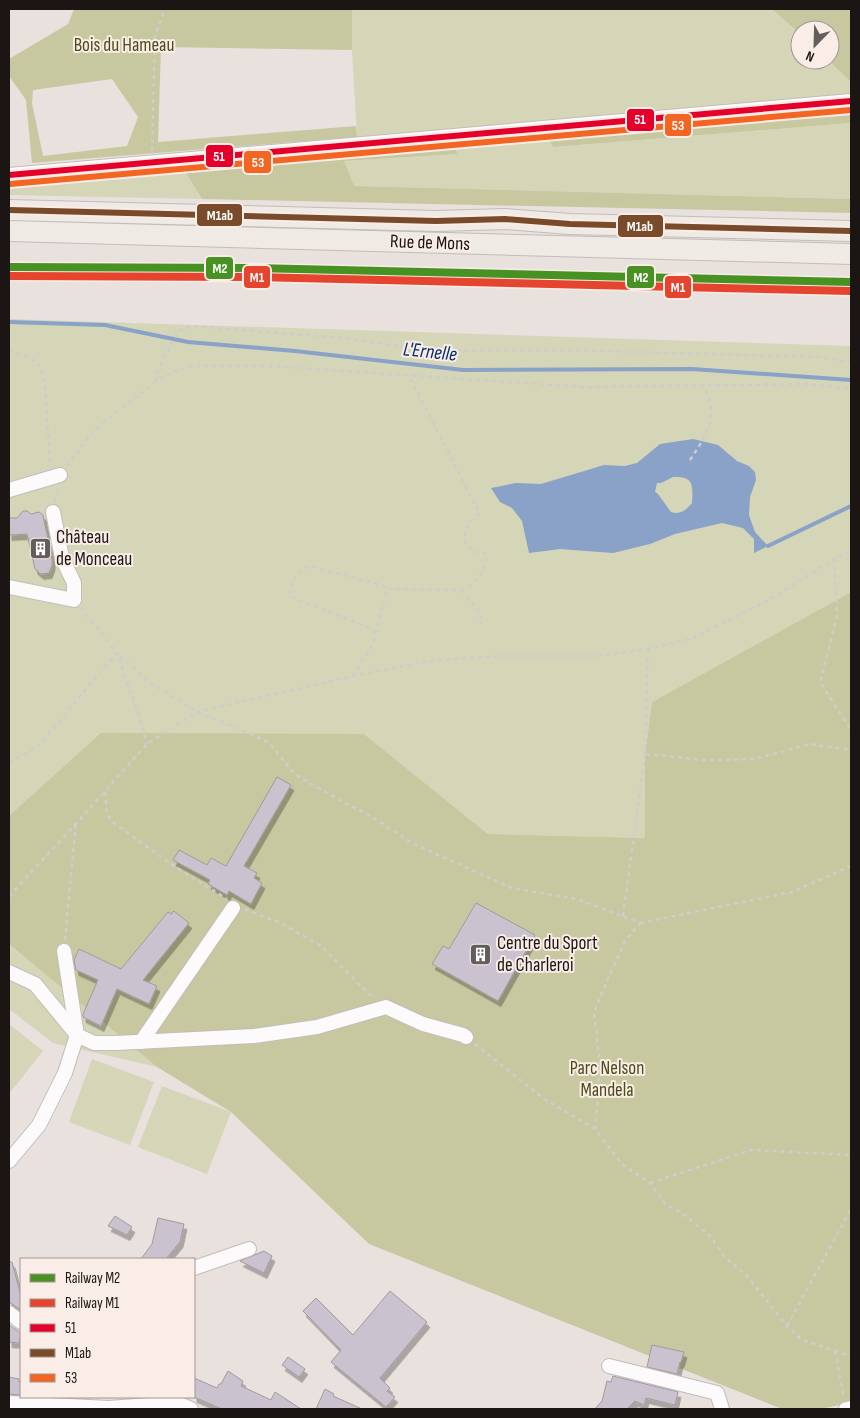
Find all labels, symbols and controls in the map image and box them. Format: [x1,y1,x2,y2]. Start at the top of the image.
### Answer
north arrow [790,20,840,70]
park label: Bois du Hameau [74,34,174,57]
text: N [803,47,817,66]
line badge: 51 [626,108,655,132]
text: 51 [634,111,646,128]
line badge: 53 [664,113,692,137]
text: 53 [672,117,684,134]
line badge: 51 [205,144,234,168]
text: 51 [213,148,225,165]
line badge: 53 [243,150,272,174]
text: 53 [252,154,264,171]
line badge: M1ab [196,203,243,227]
text: M1ab [207,207,233,224]
line badge: M1ab [617,214,664,238]
text: M1ab [627,218,653,235]
street label: Rue de Mons [390,230,471,256]
line badge: M2 [205,256,234,280]
text: M2 [213,260,227,277]
line badge: M1 [243,265,271,289]
line badge: M2 [626,265,655,289]
text: M1 [250,269,265,286]
text: M2 [634,269,648,286]
line badge: M1 [664,275,692,299]
text: M1 [671,279,686,296]
water label: L'Ernelle [402,337,458,367]
place label: Château de Monceau [56,526,132,571]
building icon: Château de Monceau [28,536,52,560]
place label: Centre du Sport de Charleroi [497,932,598,977]
building icon: Centre du Sport de Charleroi [469,942,493,966]
park label: Parc Nelson Mandela [570,1057,644,1102]
legend [20,1258,195,1398]
text: Railway M2 [65,1269,120,1288]
text: Railway M1 [65,1294,120,1313]
text: 51 [65,1319,77,1338]
text: M1ab [65,1344,91,1363]
text: 53 [65,1369,77,1388]

